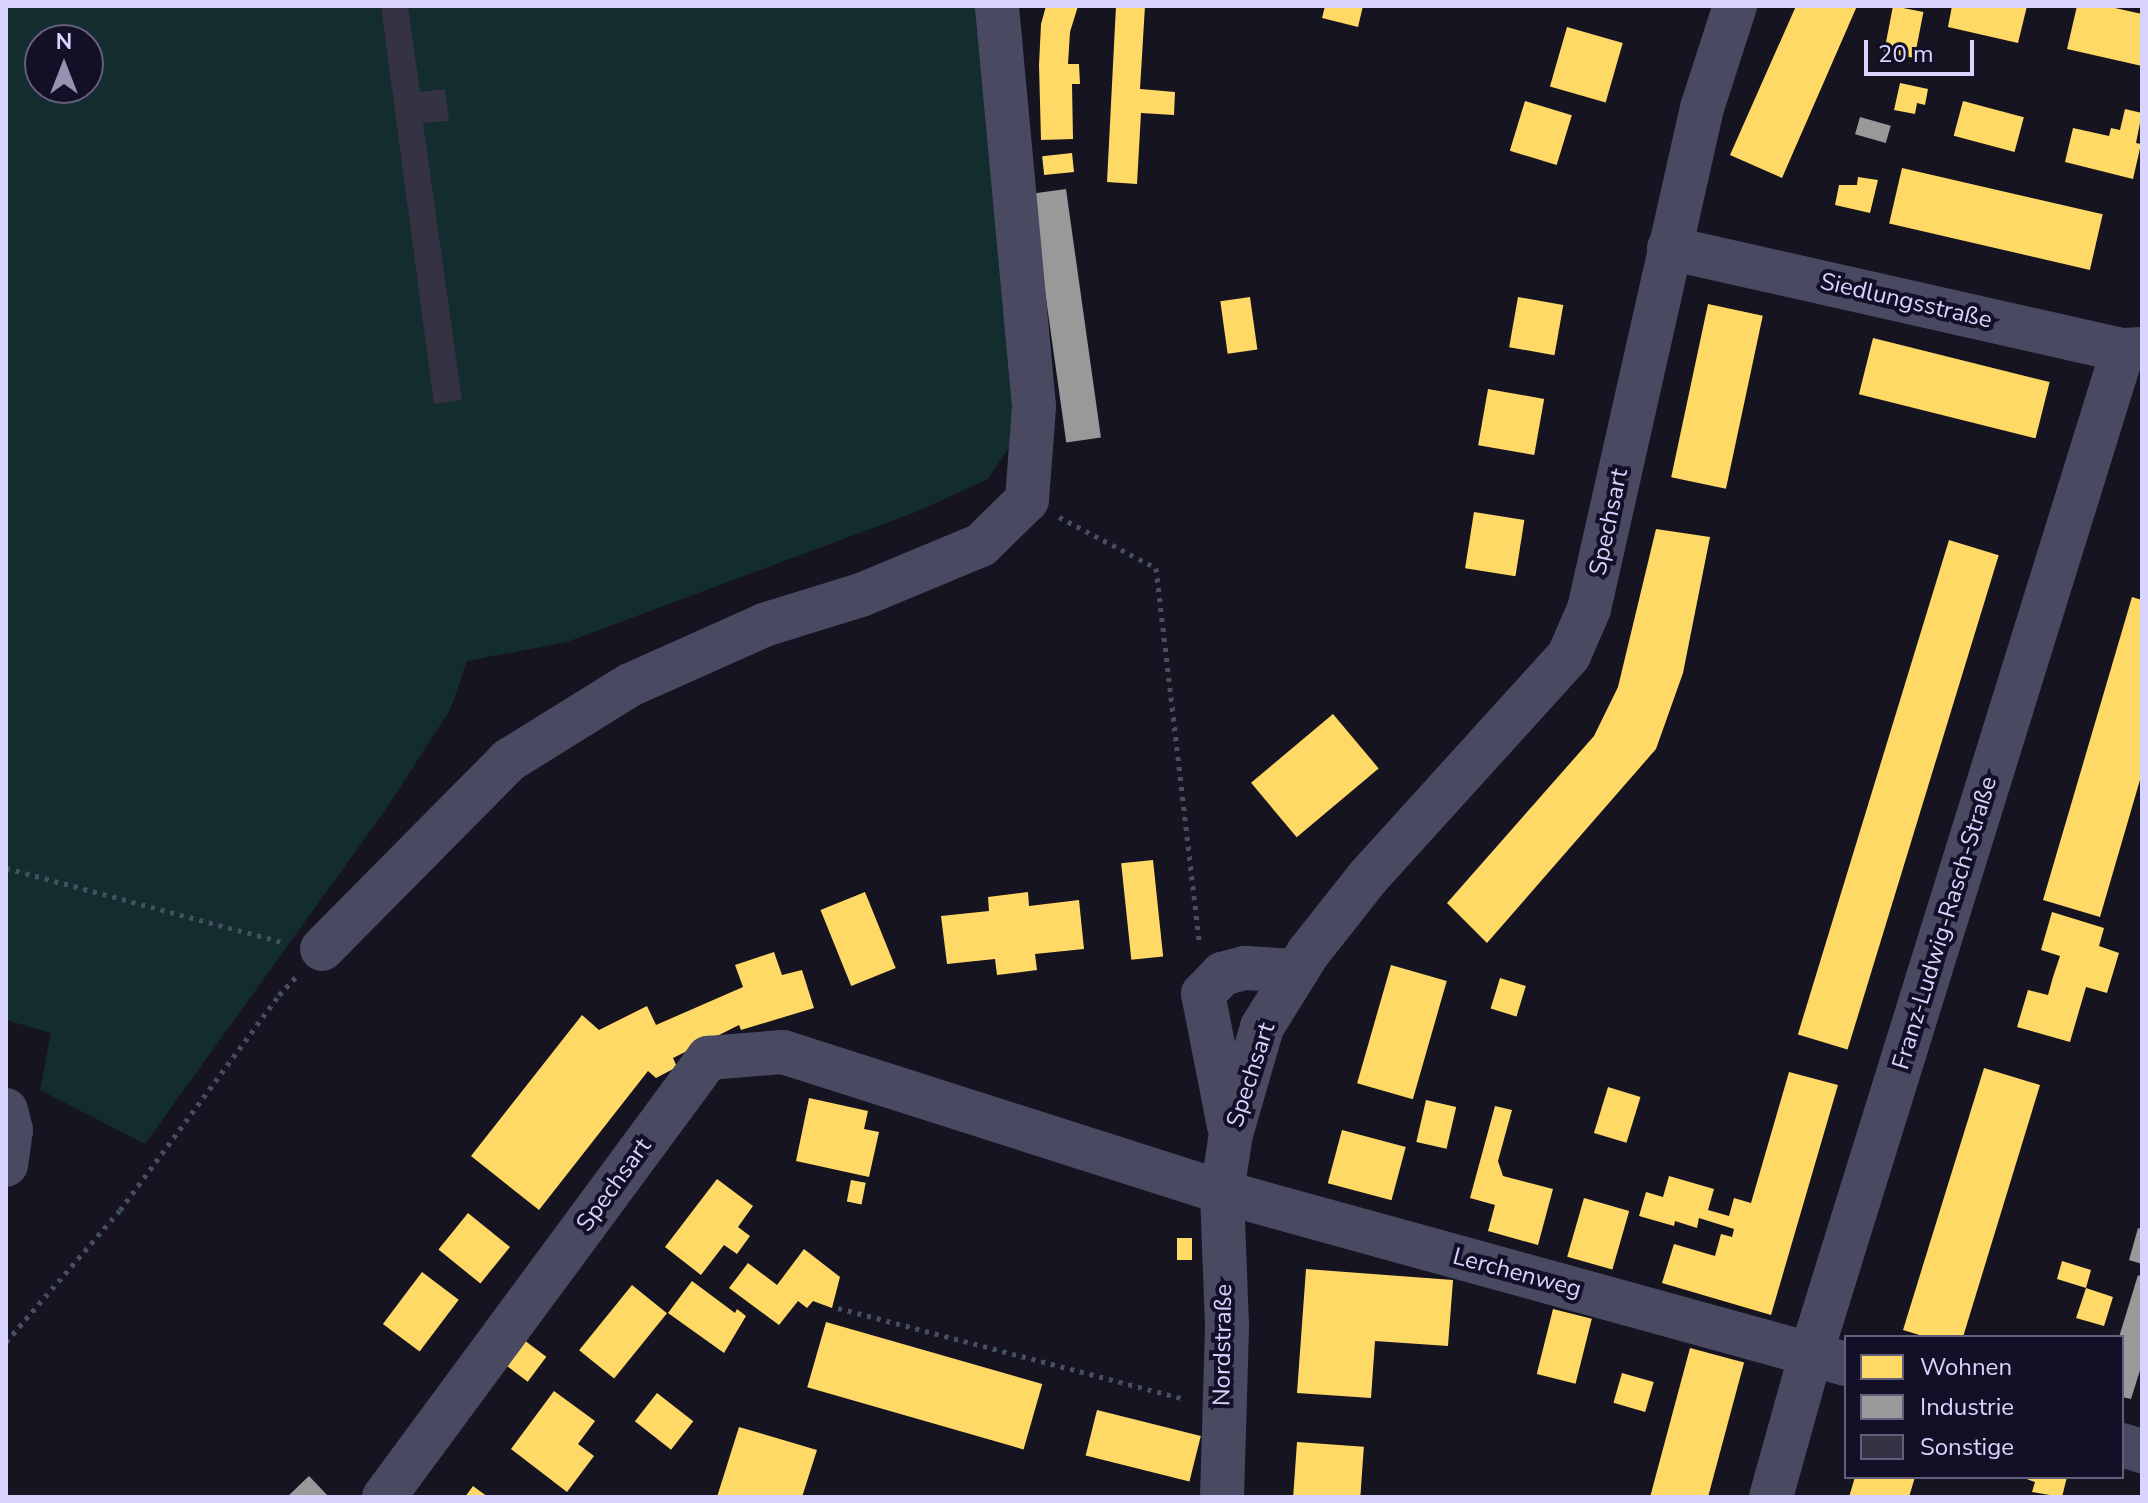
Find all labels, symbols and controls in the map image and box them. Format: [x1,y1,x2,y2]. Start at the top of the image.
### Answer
north arrow [24,24,104,104]
scale bar [1868,24,1978,74]
text: N [56,27,72,57]
text: 20 m [1878,38,1934,70]
street label: Siedlungsstraße [1817,267,1995,335]
street label: Spechsart [1584,466,1634,578]
street label: Franz-Ludwig-Rasch-Straße [1887,773,2003,1073]
street label: Spechsart [1221,1019,1281,1131]
street label: Spechsart [571,1133,657,1237]
street label: Lerchenweg [1450,1242,1584,1304]
street label: Nordstraße [1208,1284,1238,1406]
legend [1844,1335,2124,1479]
text: Wohnen [1920,1351,2012,1383]
text: Industrie [1920,1391,2014,1423]
text: Sonstige [1920,1431,2014,1463]

